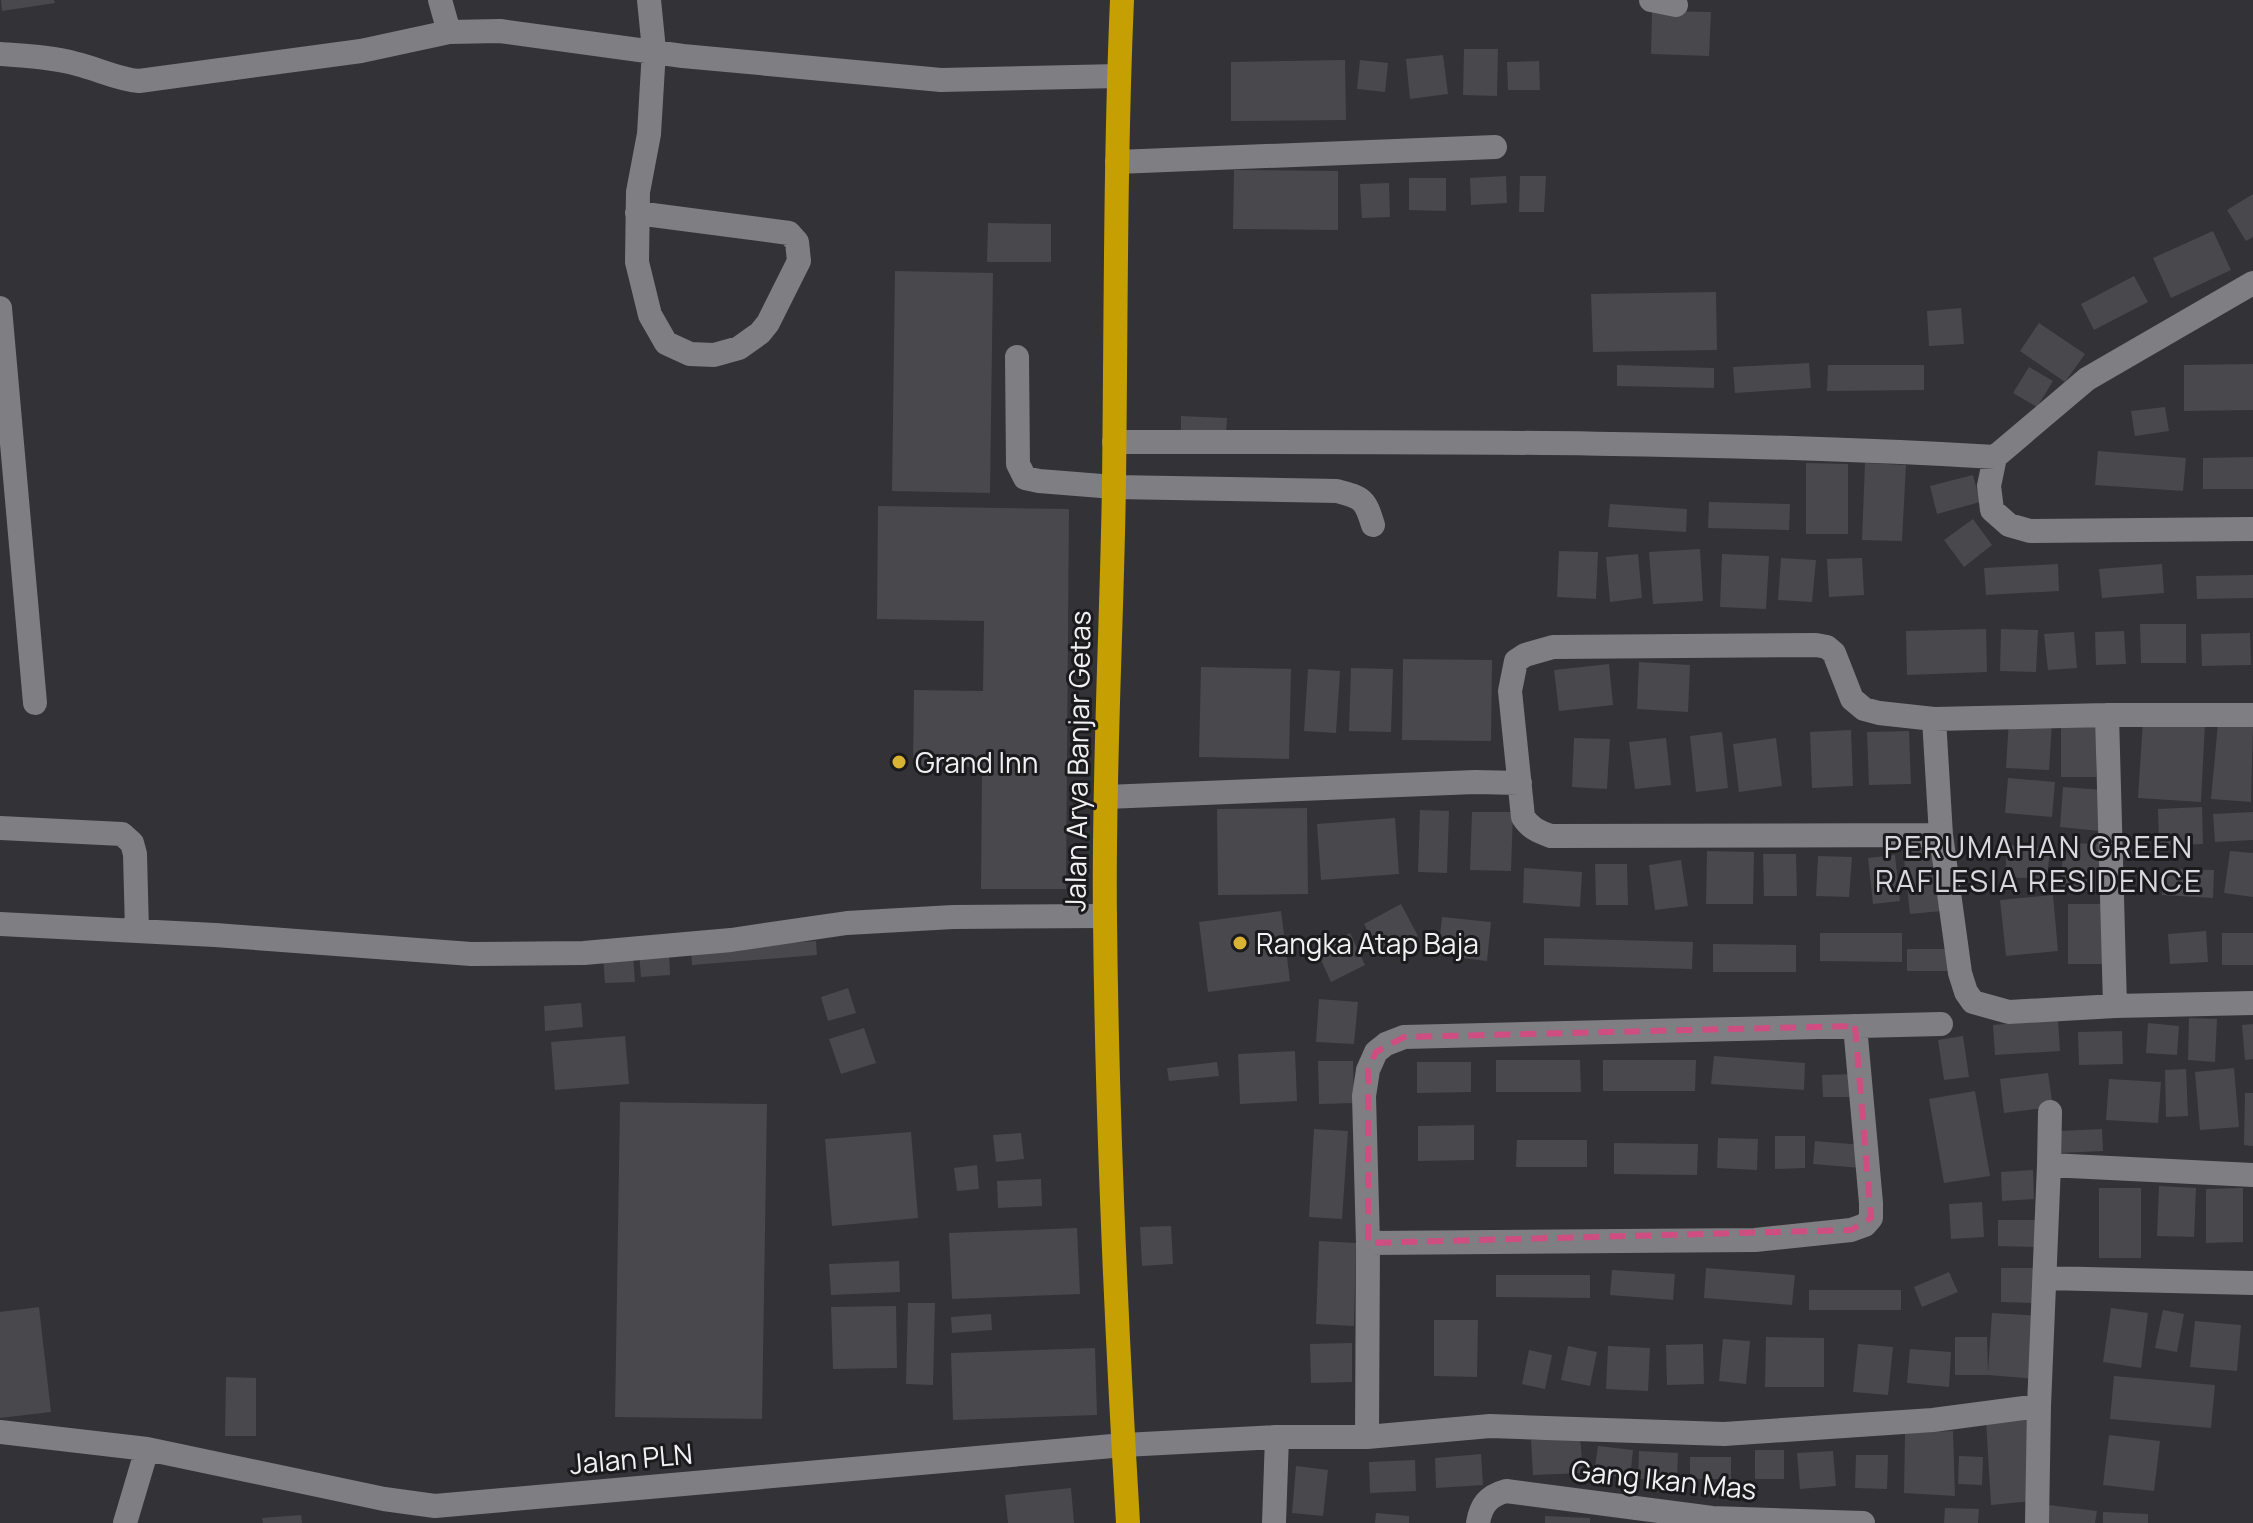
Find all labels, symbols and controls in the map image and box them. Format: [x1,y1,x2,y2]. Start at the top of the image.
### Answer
street label: Jalan Arya Banjar Getas [1055,610,1099,912]
place label: Grand Inn [915,743,1038,781]
marker: Grand Inn [890,753,908,771]
district label: PERUMAHAN GREEN RAFLESIA RESIDENCE [1875,826,2203,901]
place label: Rangka Atap Baja [1256,924,1479,962]
marker: Rangka Atap Baja [1231,934,1249,952]
street label: Jalan PLN [568,1434,694,1482]
street label: Gang Ikan Mas [1569,1450,1759,1508]

